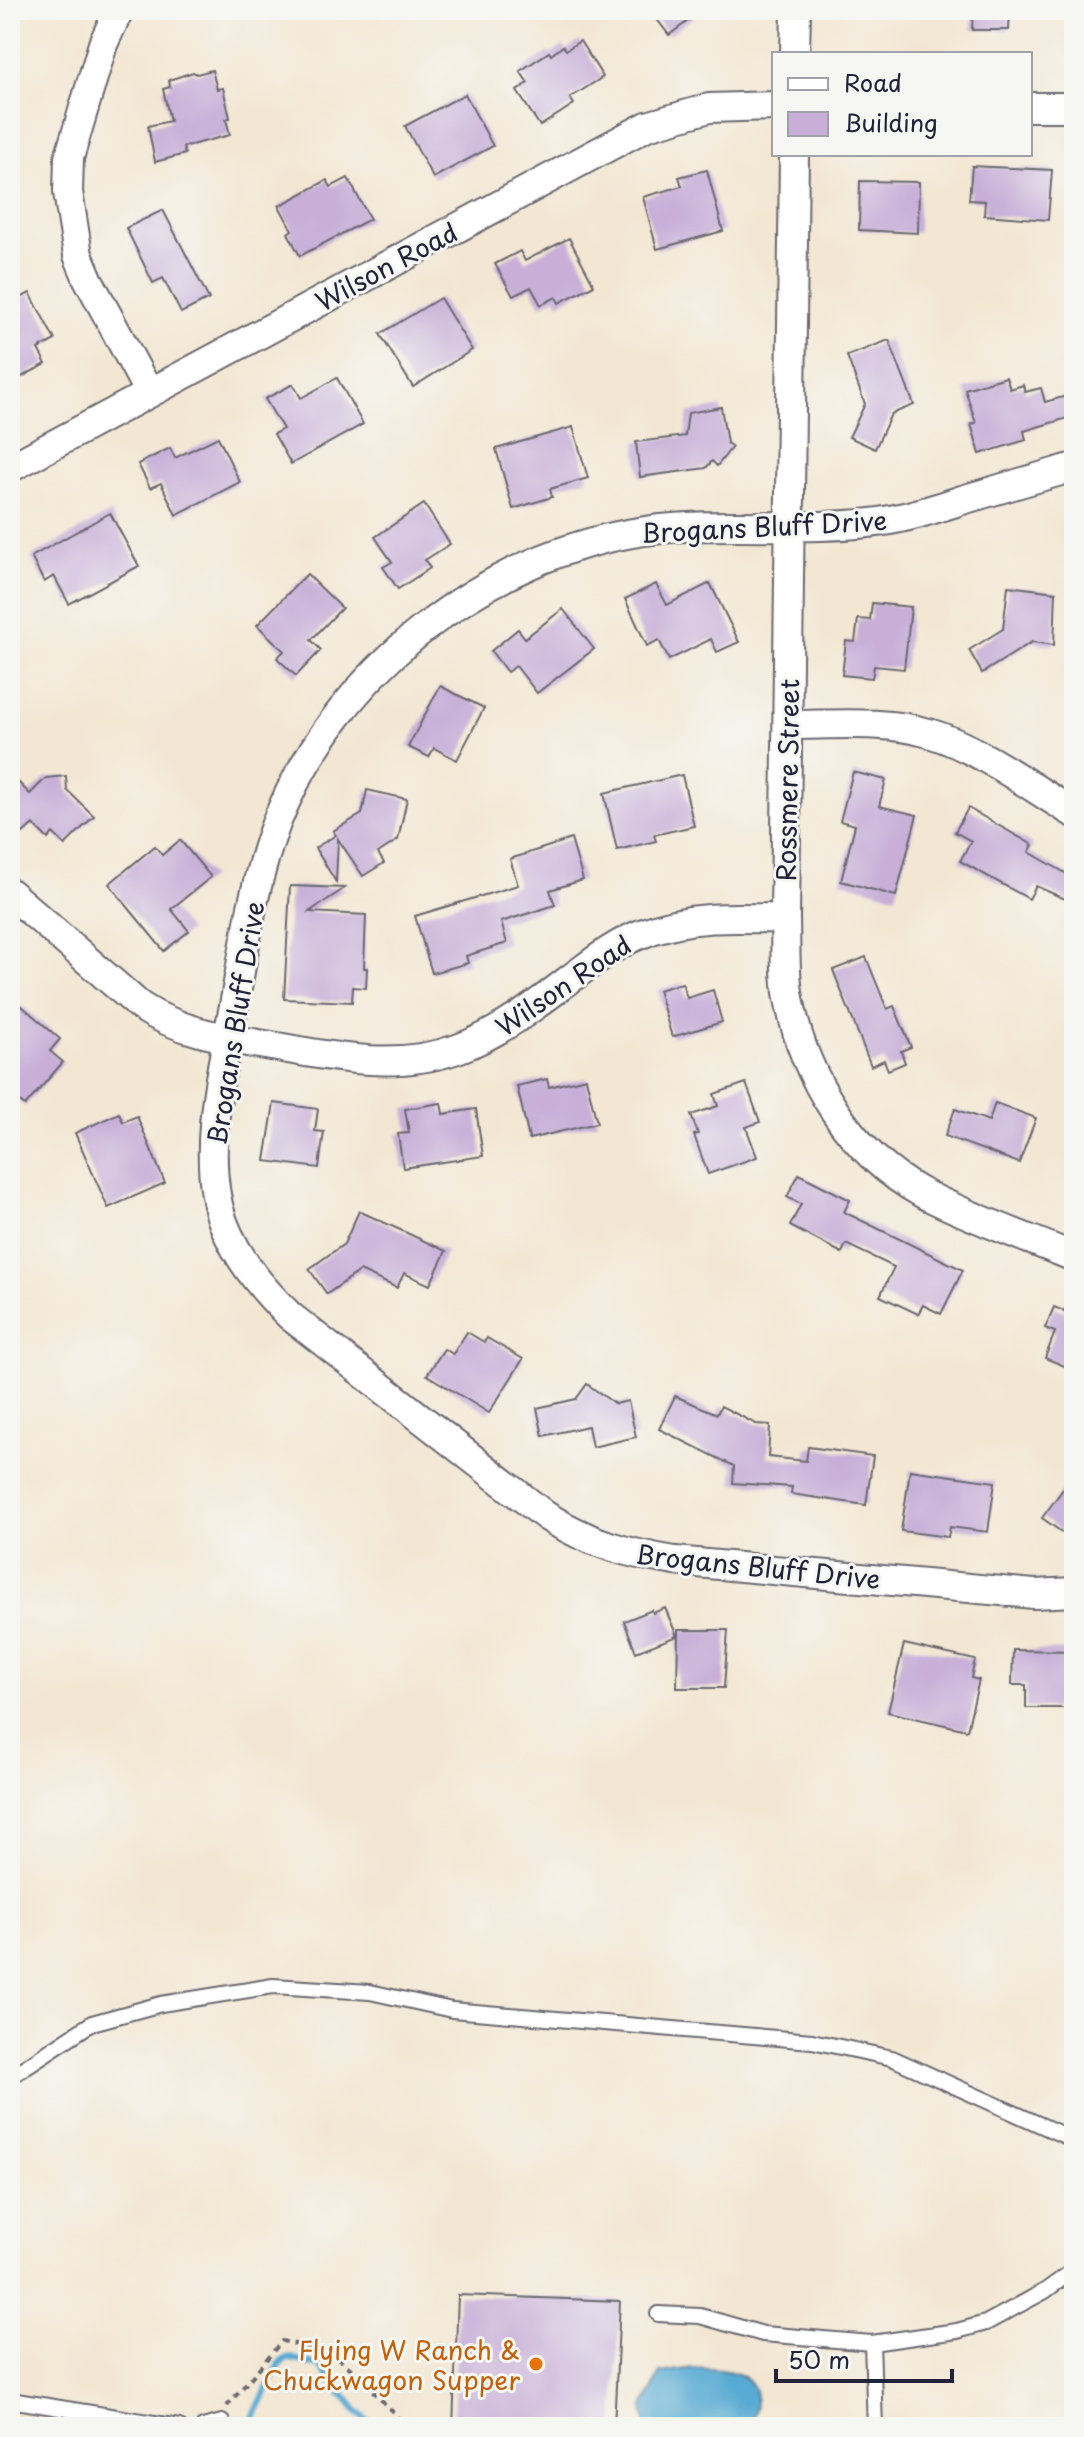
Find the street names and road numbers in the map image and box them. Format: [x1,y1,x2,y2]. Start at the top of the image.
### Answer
street label: Wilson Road [308,212,464,320]
street label: Brogans Bluff Drive [640,500,888,552]
street label: Rossmere Street [766,678,808,882]
street label: Brogans Bluff Drive [196,898,274,1148]
street label: Wilson Road [487,925,639,1045]
street label: Brogans Bluff Drive [634,1534,882,1598]

